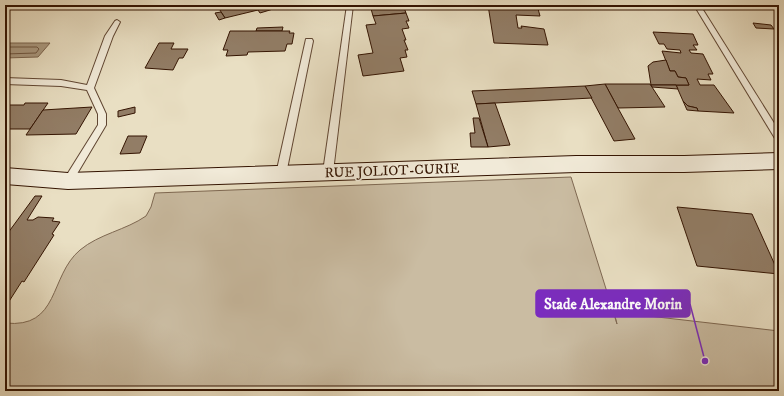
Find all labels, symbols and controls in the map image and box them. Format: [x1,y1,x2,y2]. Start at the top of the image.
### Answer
street label: RUE JOLIOT-CURIE [324,160,460,182]
callout: Stade Alexandre Morin [536,290,690,317]
text: Stade Alexandre Morin [544,295,682,314]

